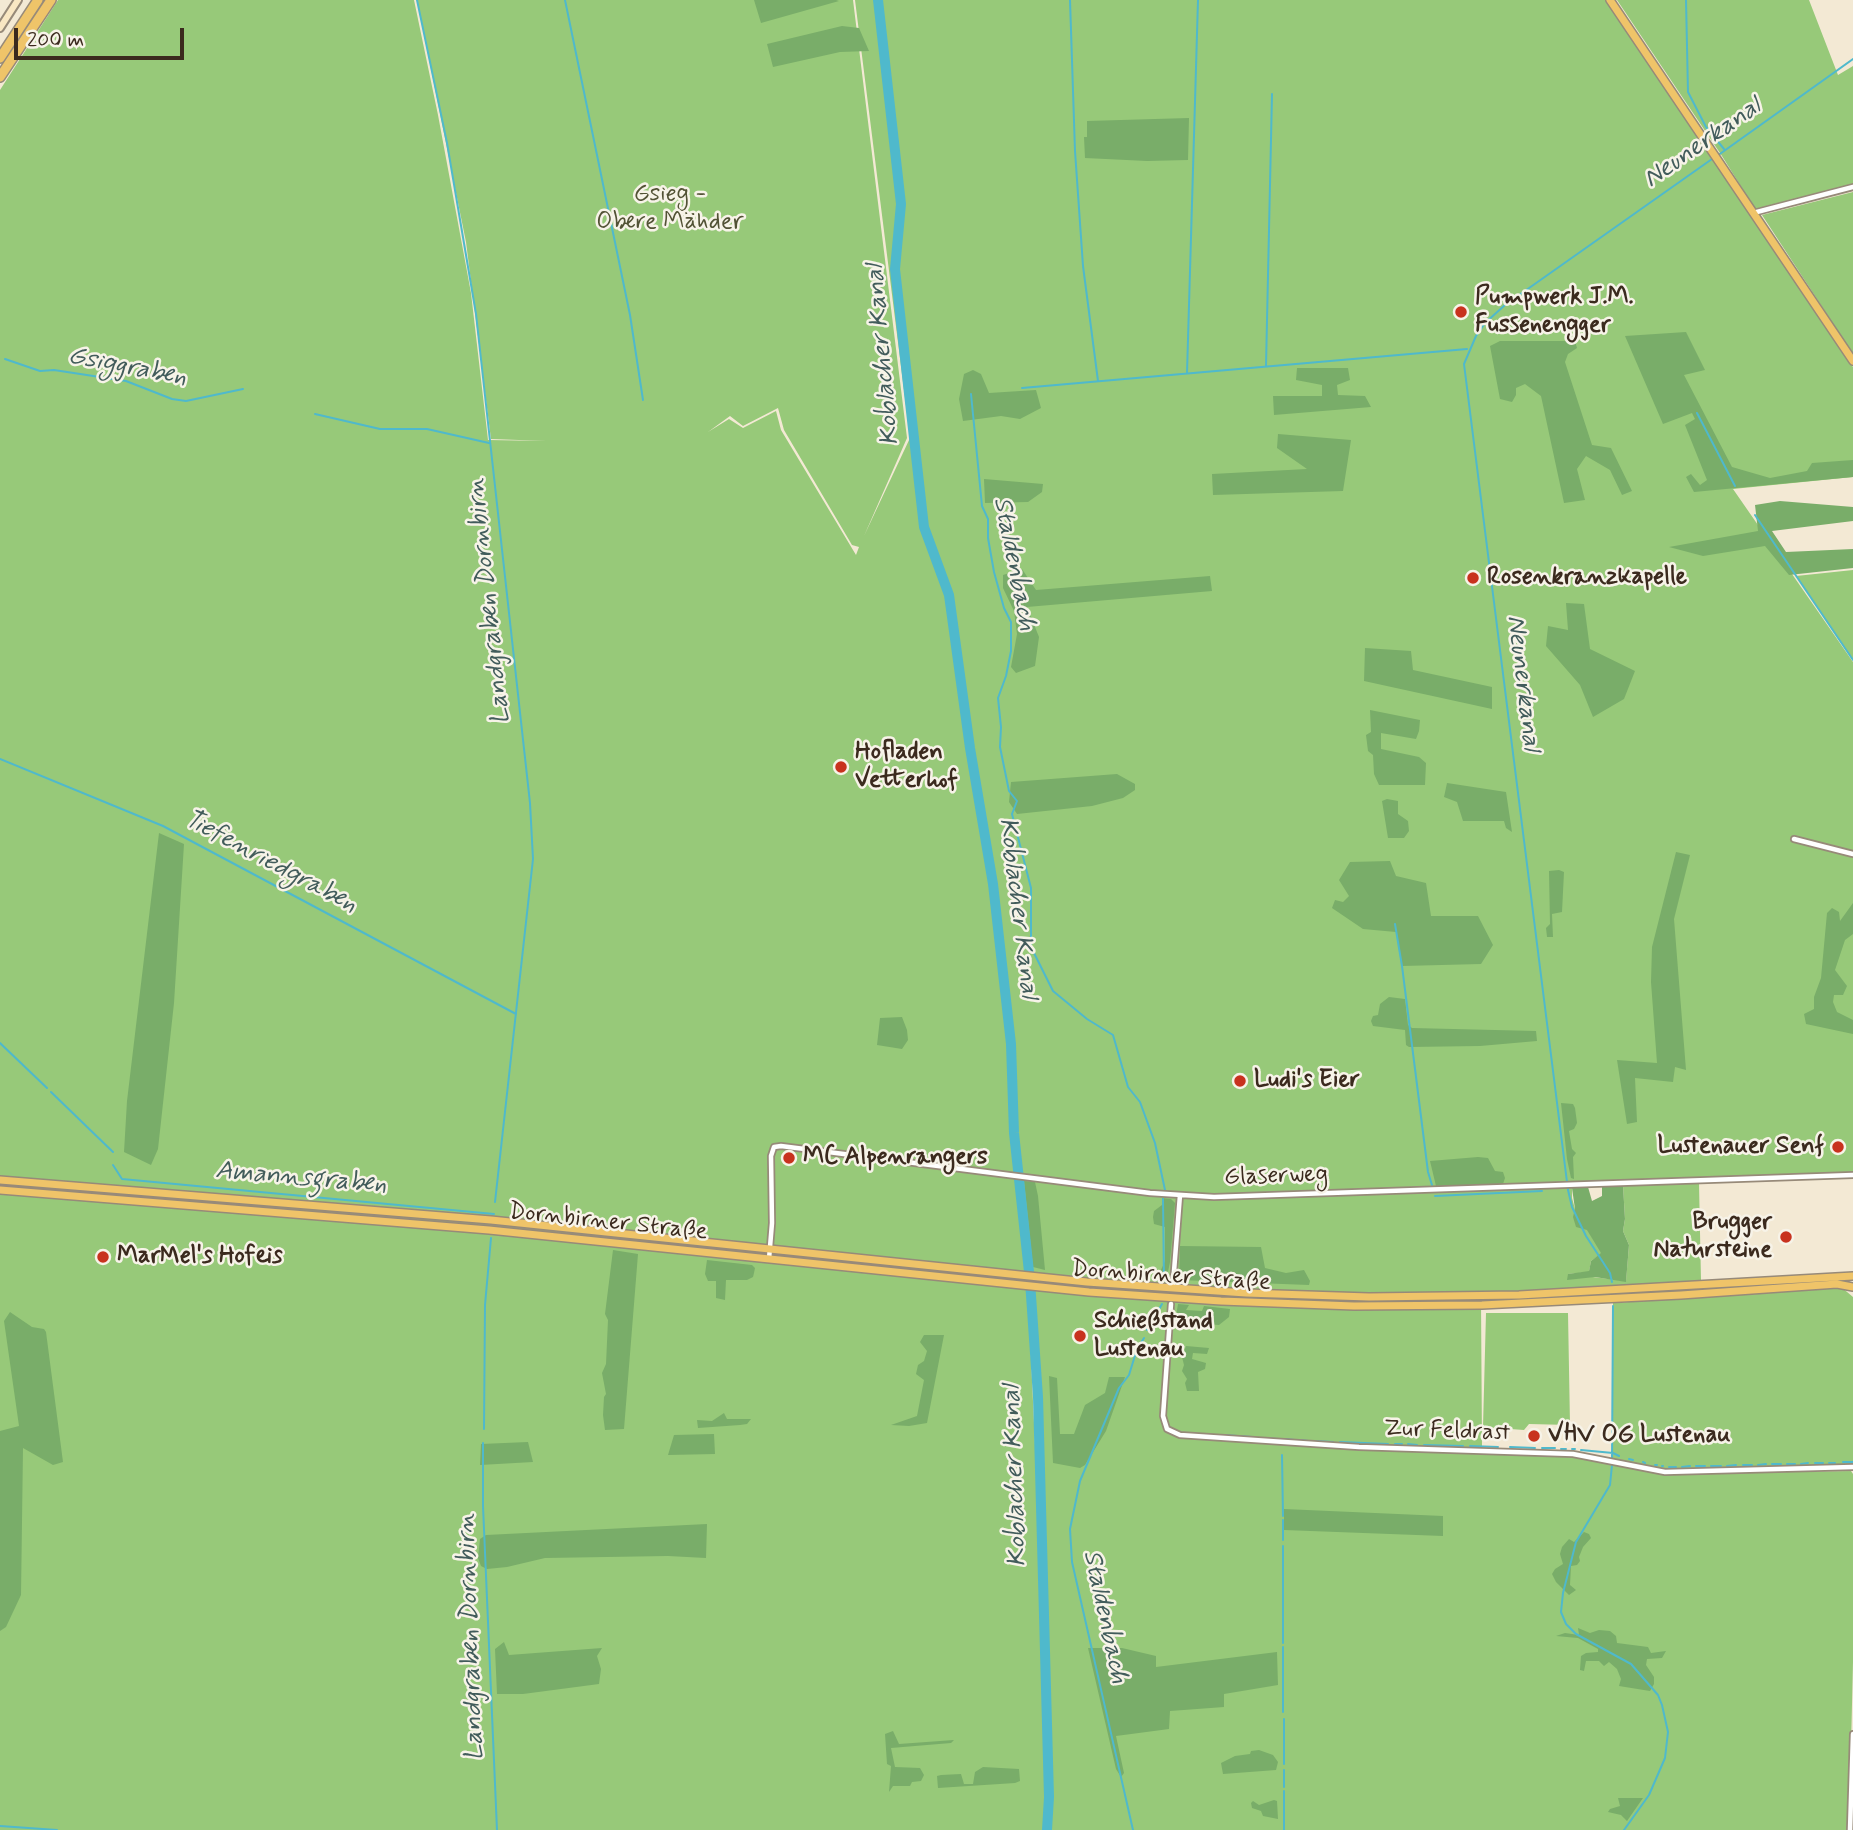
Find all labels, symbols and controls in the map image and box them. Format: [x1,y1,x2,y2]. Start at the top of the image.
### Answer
scale bar [18,14,187,58]
text: 200 m [27,26,84,54]
water label: Neunerkanal [1638,92,1768,196]
park label: Gsieg - Obere Mähder [596,181,744,237]
water label: Koblacher Kanal [861,263,907,447]
place label: Pumpwerk J.M. Fussenengger [1475,284,1634,340]
marker: Pumpwerk J.M. Fussenengger [1453,304,1469,320]
water label: Gsiggraben [65,341,189,395]
water label: Landgraben Dornbirn [462,476,518,726]
water label: Staldenbach [985,494,1041,634]
place label: Rosenkranzkapelle [1487,564,1687,592]
marker: Rosenkranzkapelle [1465,570,1481,586]
water label: Neunerkanal [1498,613,1546,753]
place label: Hofladen Vetterhof [855,739,958,795]
marker: Hofladen Vetterhof [833,759,849,775]
water label: Tiefenriedgraben [178,804,362,922]
water label: Koblacher Kanal [990,816,1044,1000]
place label: Ludi's Eier [1254,1067,1360,1095]
marker: Ludi's Eier [1232,1073,1248,1089]
place label: Lustenauer Senf [1657,1133,1824,1161]
marker: Lustenauer Senf [1830,1139,1846,1155]
place label: MC Alpenrangers [803,1144,988,1172]
marker: MC Alpenrangers [781,1150,797,1166]
water label: Amannsgraben [214,1156,388,1202]
street label: Glaserweg [1224,1161,1328,1193]
street label: Dornbirner Straße [507,1198,709,1248]
place label: Brugger Natursteine [1654,1209,1772,1265]
marker: Brugger Natursteine [1778,1229,1794,1245]
place label: MarMel's Hofeis [117,1243,283,1271]
marker: MarMel's Hofeis [95,1249,111,1265]
street label: Dornbirner Straße [1070,1256,1272,1298]
place label: Schießstand Lustenau [1094,1308,1213,1364]
marker: Schießstand Lustenau [1072,1328,1088,1344]
water label: Koblacher Kanal [997,1385,1035,1567]
street label: Zur Feldrast [1383,1415,1511,1449]
place label: VHV OG Lustenau [1548,1422,1730,1450]
marker: VHV OG Lustenau [1526,1428,1542,1444]
water label: Landgraben Dornbirn [452,1513,492,1761]
water label: Staldenbach [1075,1547,1133,1687]

